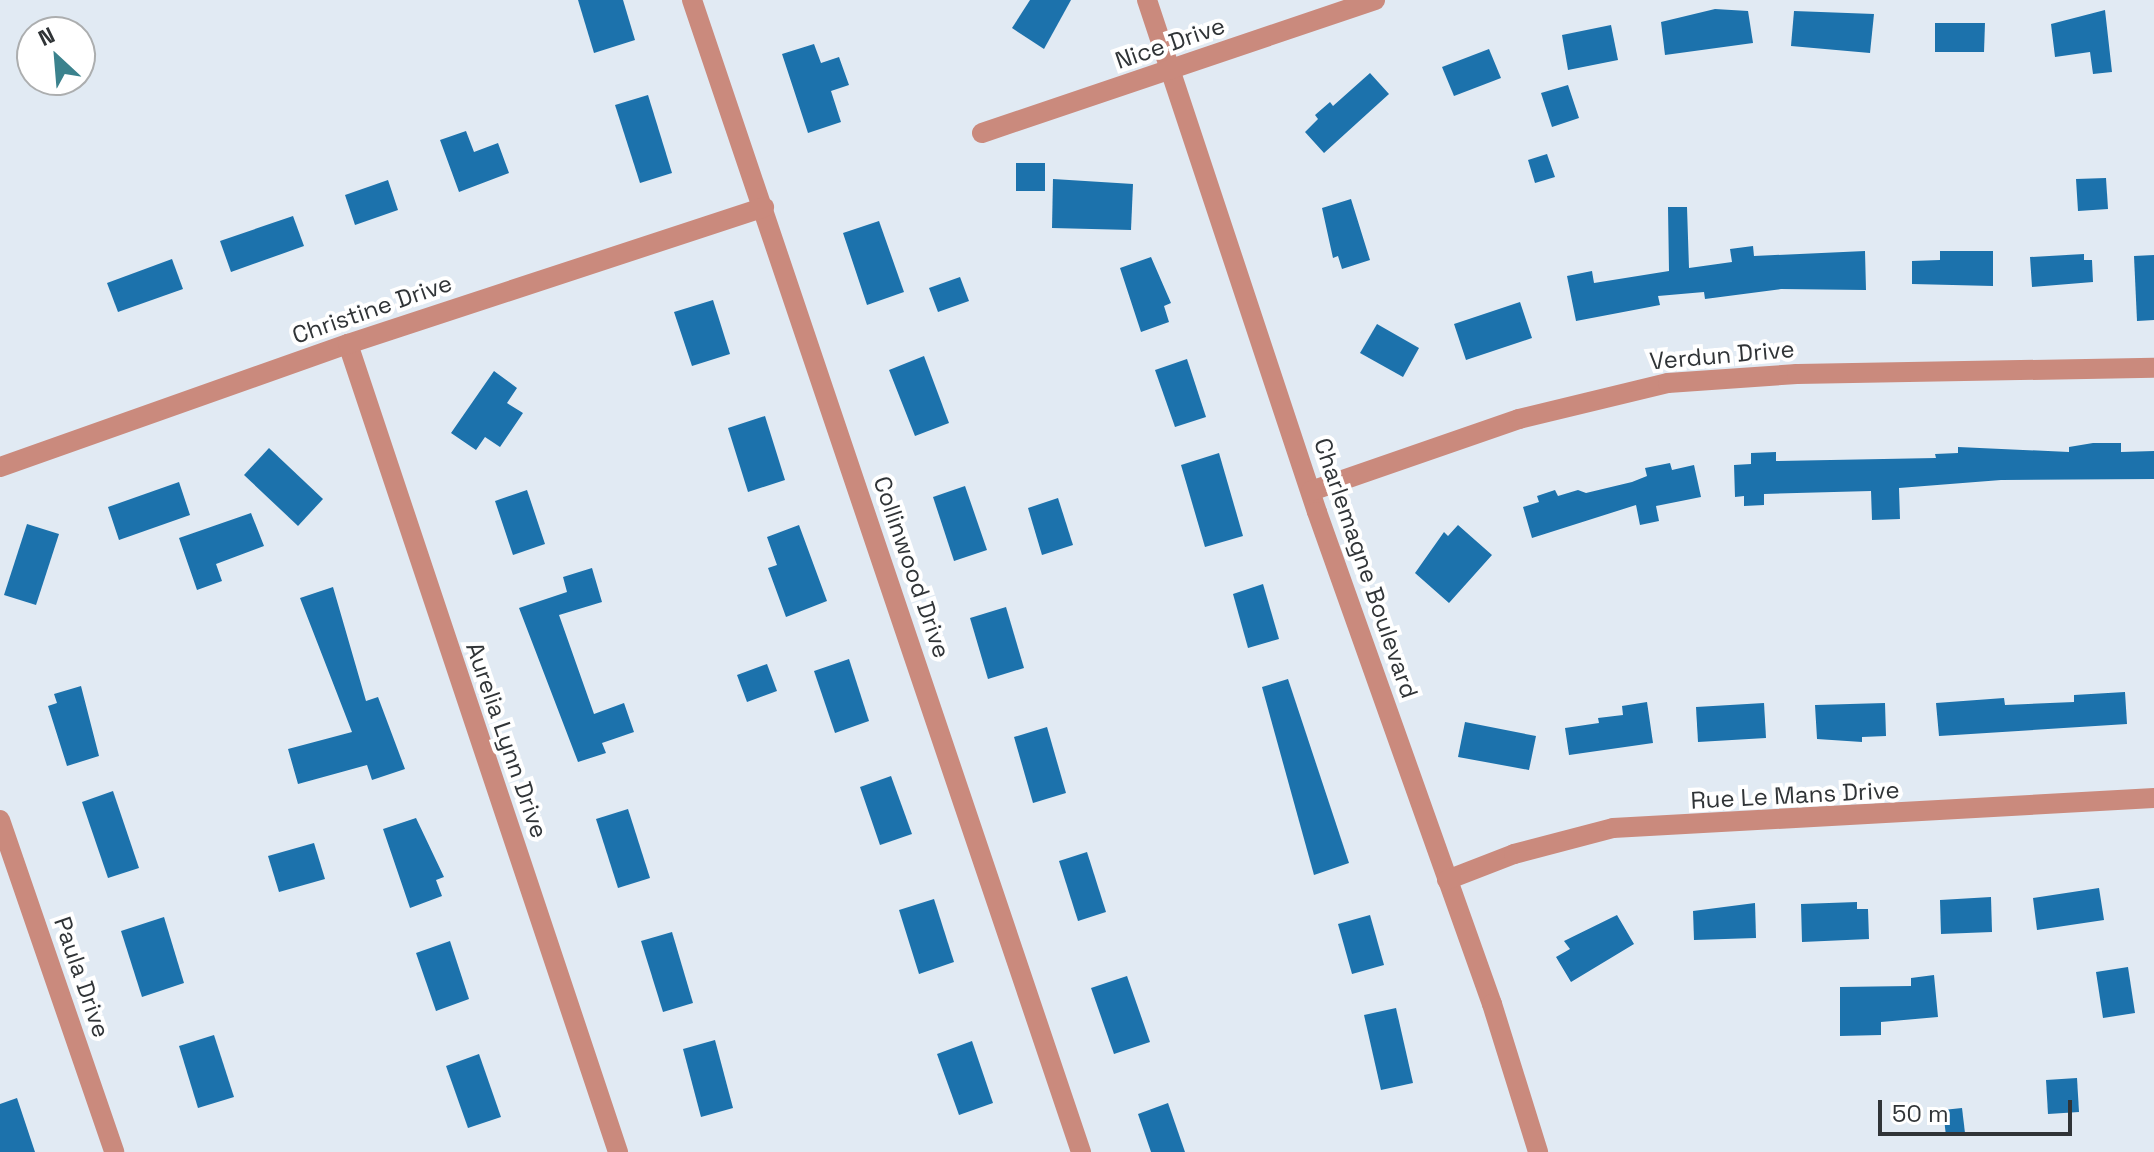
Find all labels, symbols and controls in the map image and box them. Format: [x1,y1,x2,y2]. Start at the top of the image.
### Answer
street label: Nice Drive [1111,11,1229,75]
north arrow [16,16,96,96]
text: N [34,20,59,52]
street label: Christine Drive [288,268,456,350]
street label: Verdun Drive [1648,334,1796,376]
street label: Charlemagne Boulevard [1308,434,1424,702]
street label: Collinwood Drive [867,472,957,662]
street label: Aurelia Lynn Drive [460,638,554,842]
street label: Rue Le Mans Drive [1690,775,1900,815]
street label: Paula Drive [48,913,116,1041]
scale bar [1882,1084,2076,1134]
text: 50 m [1892,1098,1949,1129]

